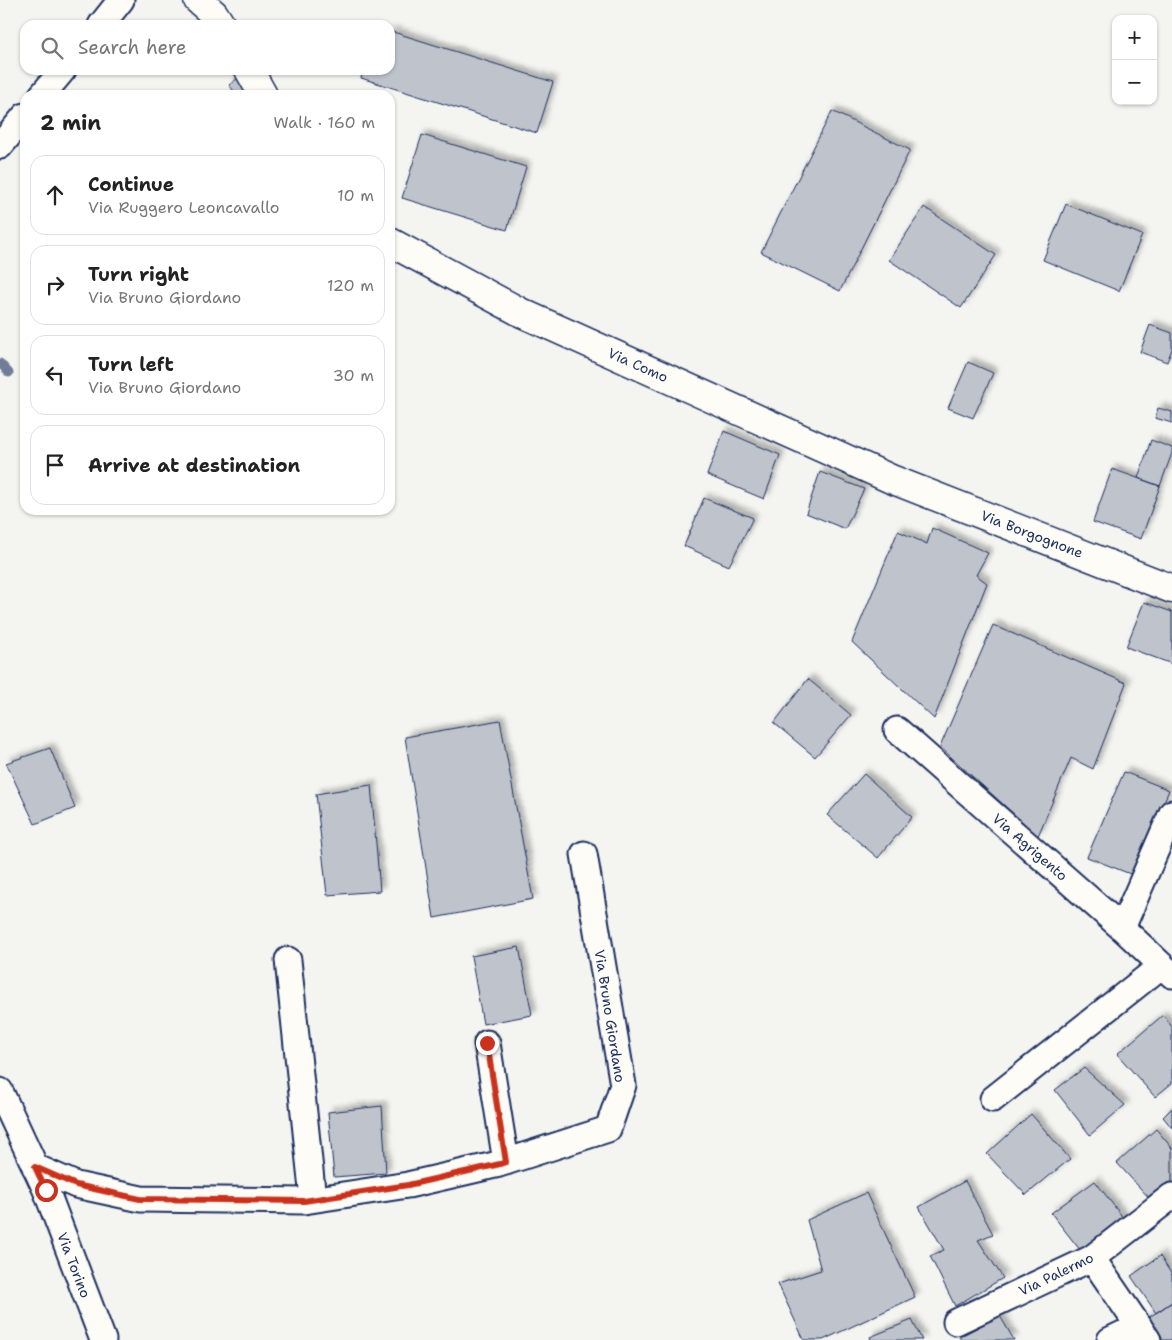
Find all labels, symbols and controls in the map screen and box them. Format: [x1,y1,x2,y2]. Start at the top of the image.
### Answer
map controls [1112,15,1157,105]
button: + [1112,15,1157,60]
search box [20,20,395,75]
icon: search [38,34,66,62]
text: Search here [78,35,187,60]
button: − [1112,60,1157,105]
text: 2 min [40,109,101,137]
text: Walk · 160 m [274,112,375,133]
text: Continue [88,172,174,197]
icon: ahead [41,181,69,209]
text: 10 m [337,185,374,206]
text: Via Ruggero Leoncavallo [88,197,279,218]
text: Turn right [88,262,189,287]
icon: right [41,271,69,299]
text: 120 m [327,275,374,296]
text: Via Bruno Giordano [88,287,241,308]
street label: Via Como [605,344,671,386]
text: Turn left [88,352,174,377]
icon: left [41,361,69,389]
text: 30 m [333,365,374,386]
text: Via Bruno Giordano [88,377,241,398]
icon: arrive [41,451,69,479]
text: Arrive at destination [88,453,300,478]
street label: Via Borgognone [978,506,1086,562]
street label: Via Agrigento [989,809,1071,885]
street label: Via Bruno Giordano [591,948,629,1084]
route end [476,1032,499,1055]
route start [35,1179,58,1202]
street label: Via Torino [53,1230,95,1300]
street label: Via Palermo [1016,1248,1096,1300]

